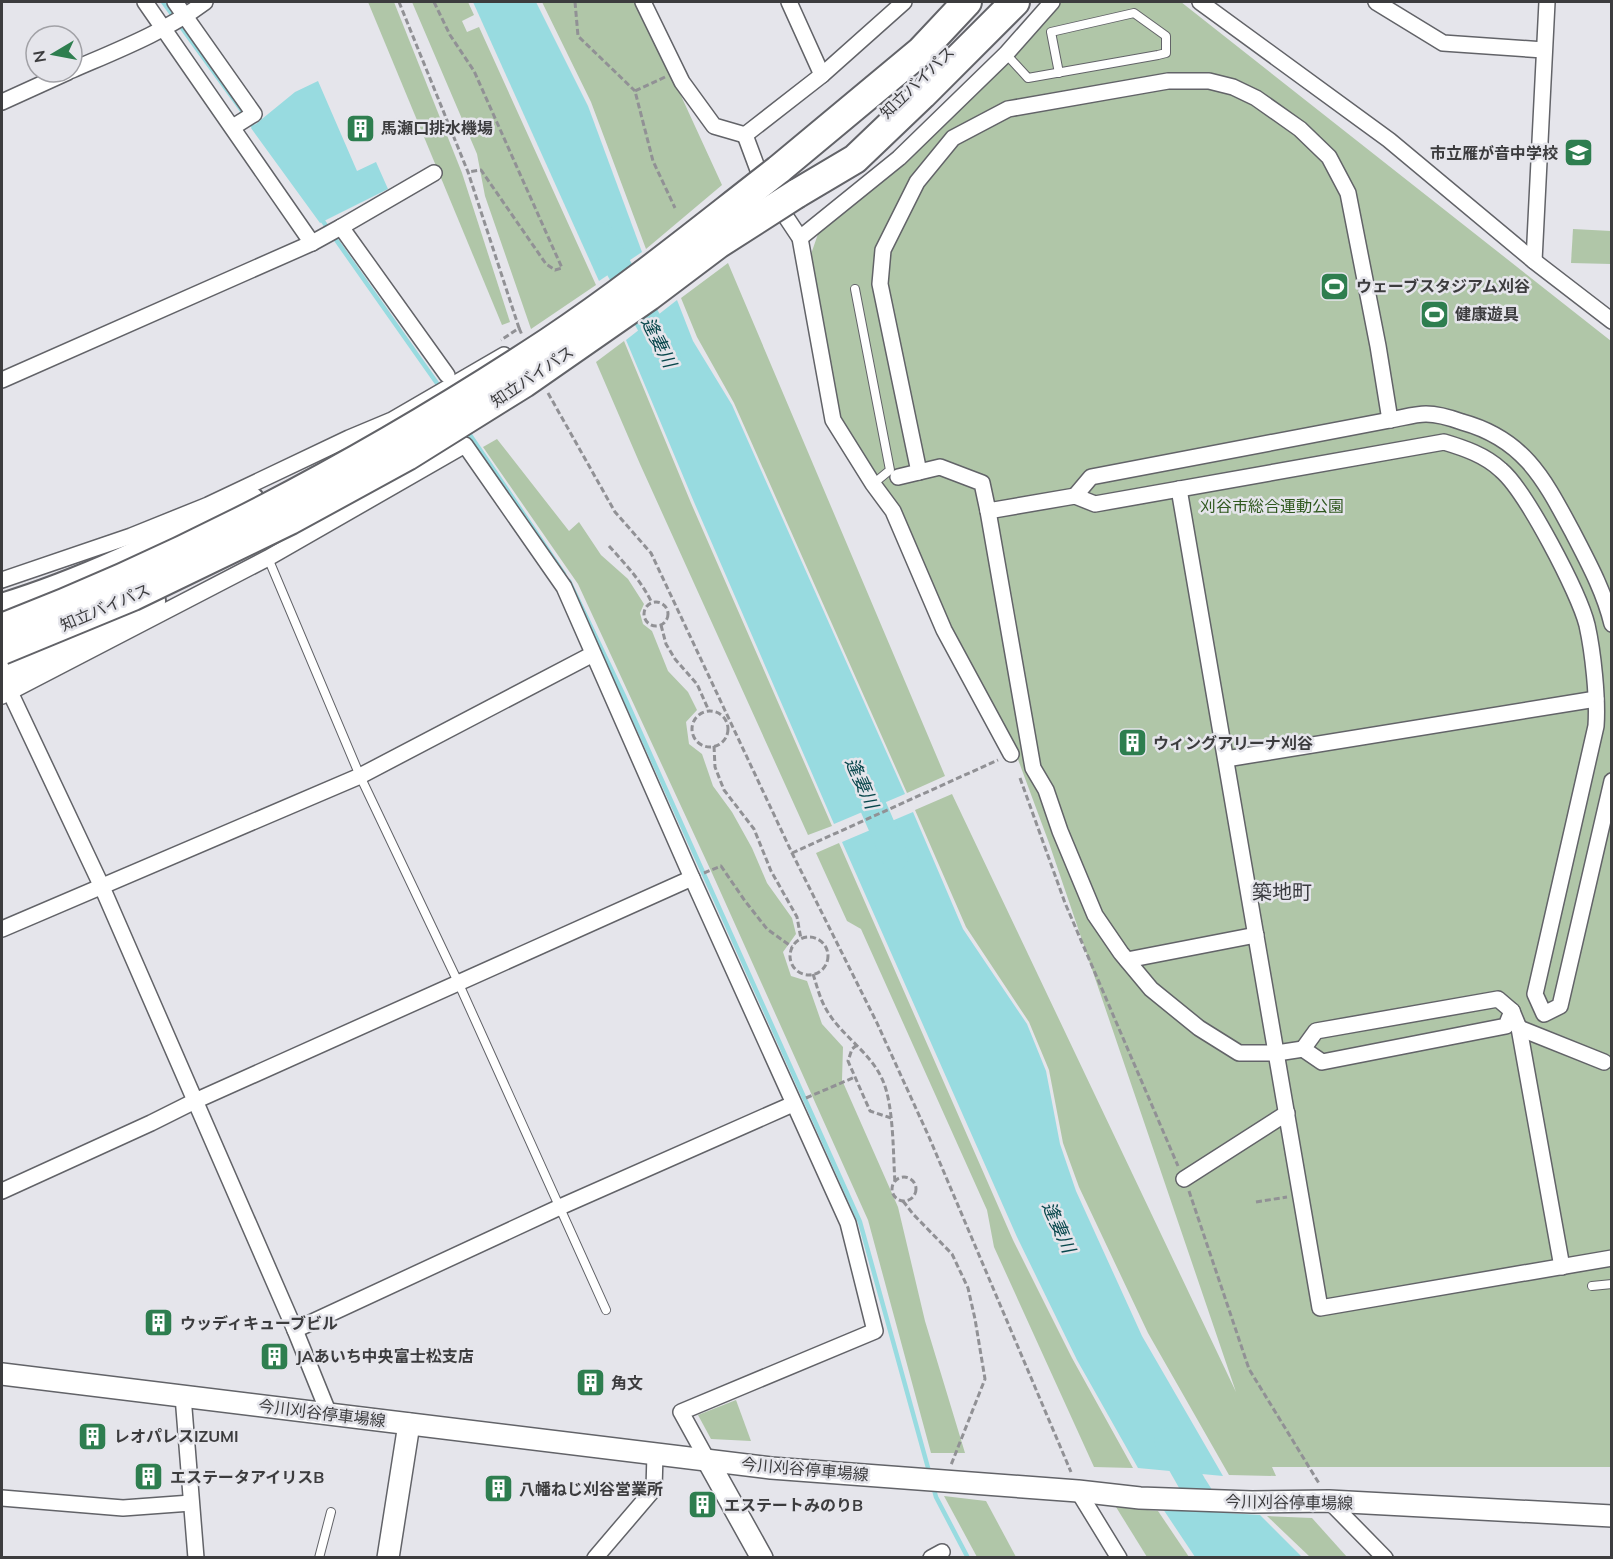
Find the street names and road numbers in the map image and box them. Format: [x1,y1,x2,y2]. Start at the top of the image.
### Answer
street label: 知立バイパス [876,42,958,122]
street label: 知立バイパス [487,341,577,411]
street label: 知立バイパス [57,579,153,635]
street label: 今川刈谷停車場線 [257,1395,387,1431]
street label: 今川刈谷停車場線 [740,1453,870,1485]
street label: 今川刈谷停車場線 [1225,1491,1353,1513]

